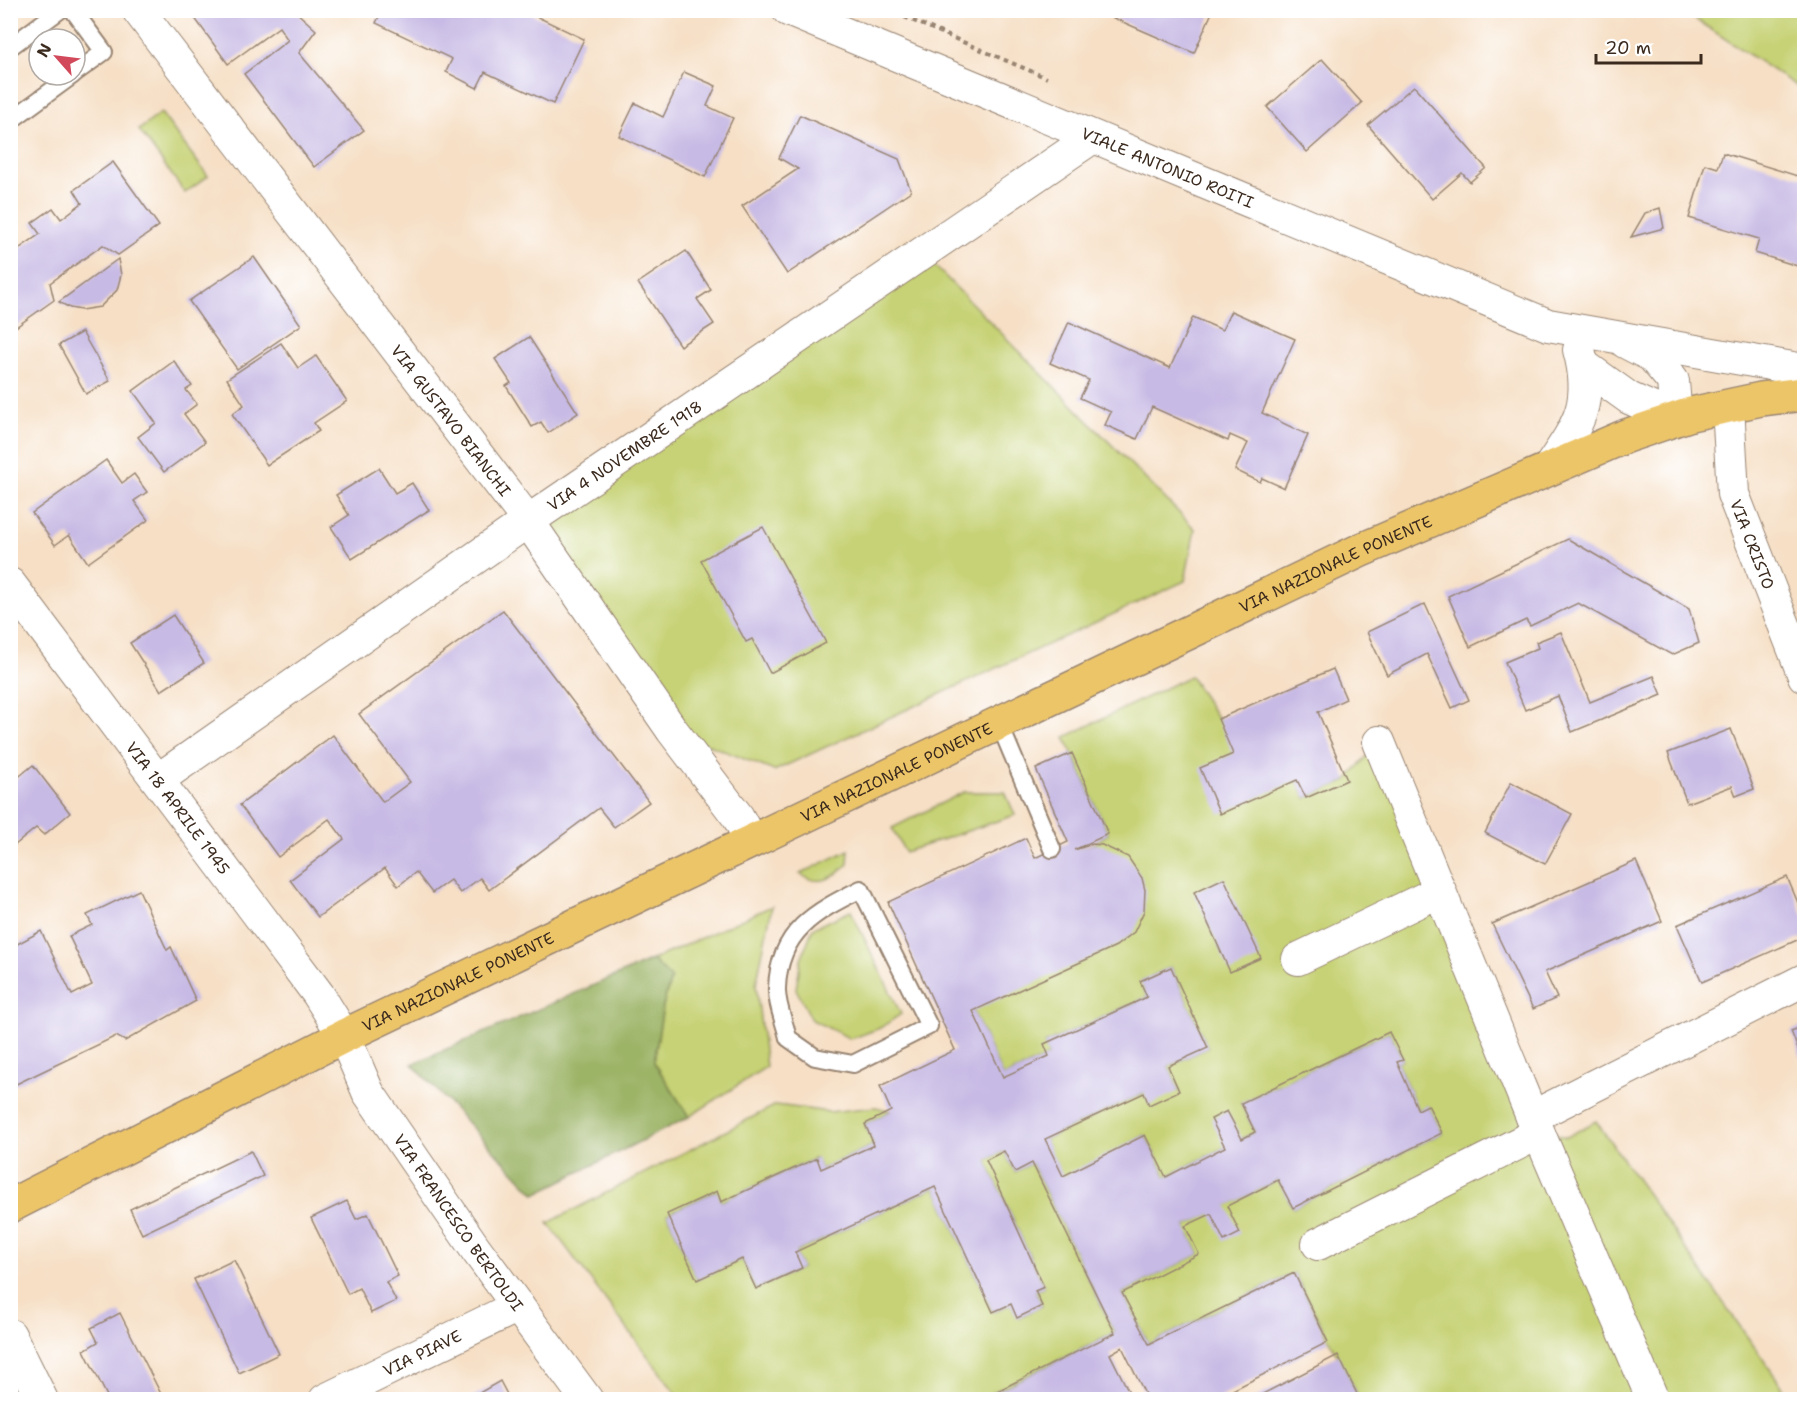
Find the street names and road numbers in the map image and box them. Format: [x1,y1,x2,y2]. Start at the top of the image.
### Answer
street label: VIALE ANTONIO ROITI [1078,122,1257,213]
street label: VIA GUSTAVO BIANCHI [387,340,516,500]
street label: VIA 4 NOVEMBRE 1918 [543,395,706,515]
street label: VIA CRISTO [1726,496,1780,592]
street label: VIA NAZIONALE PONENTE [1235,510,1435,617]
street label: VIA NAZIONALE PONENTE [797,717,996,827]
street label: VIA 18 APRILE 1945 [121,737,235,878]
street label: VIA NAZIONALE PONENTE [358,927,557,1036]
street label: VIA FRANCESCO BERTOLDI [389,1130,528,1315]
street label: VIA PIAVE [379,1325,465,1381]

